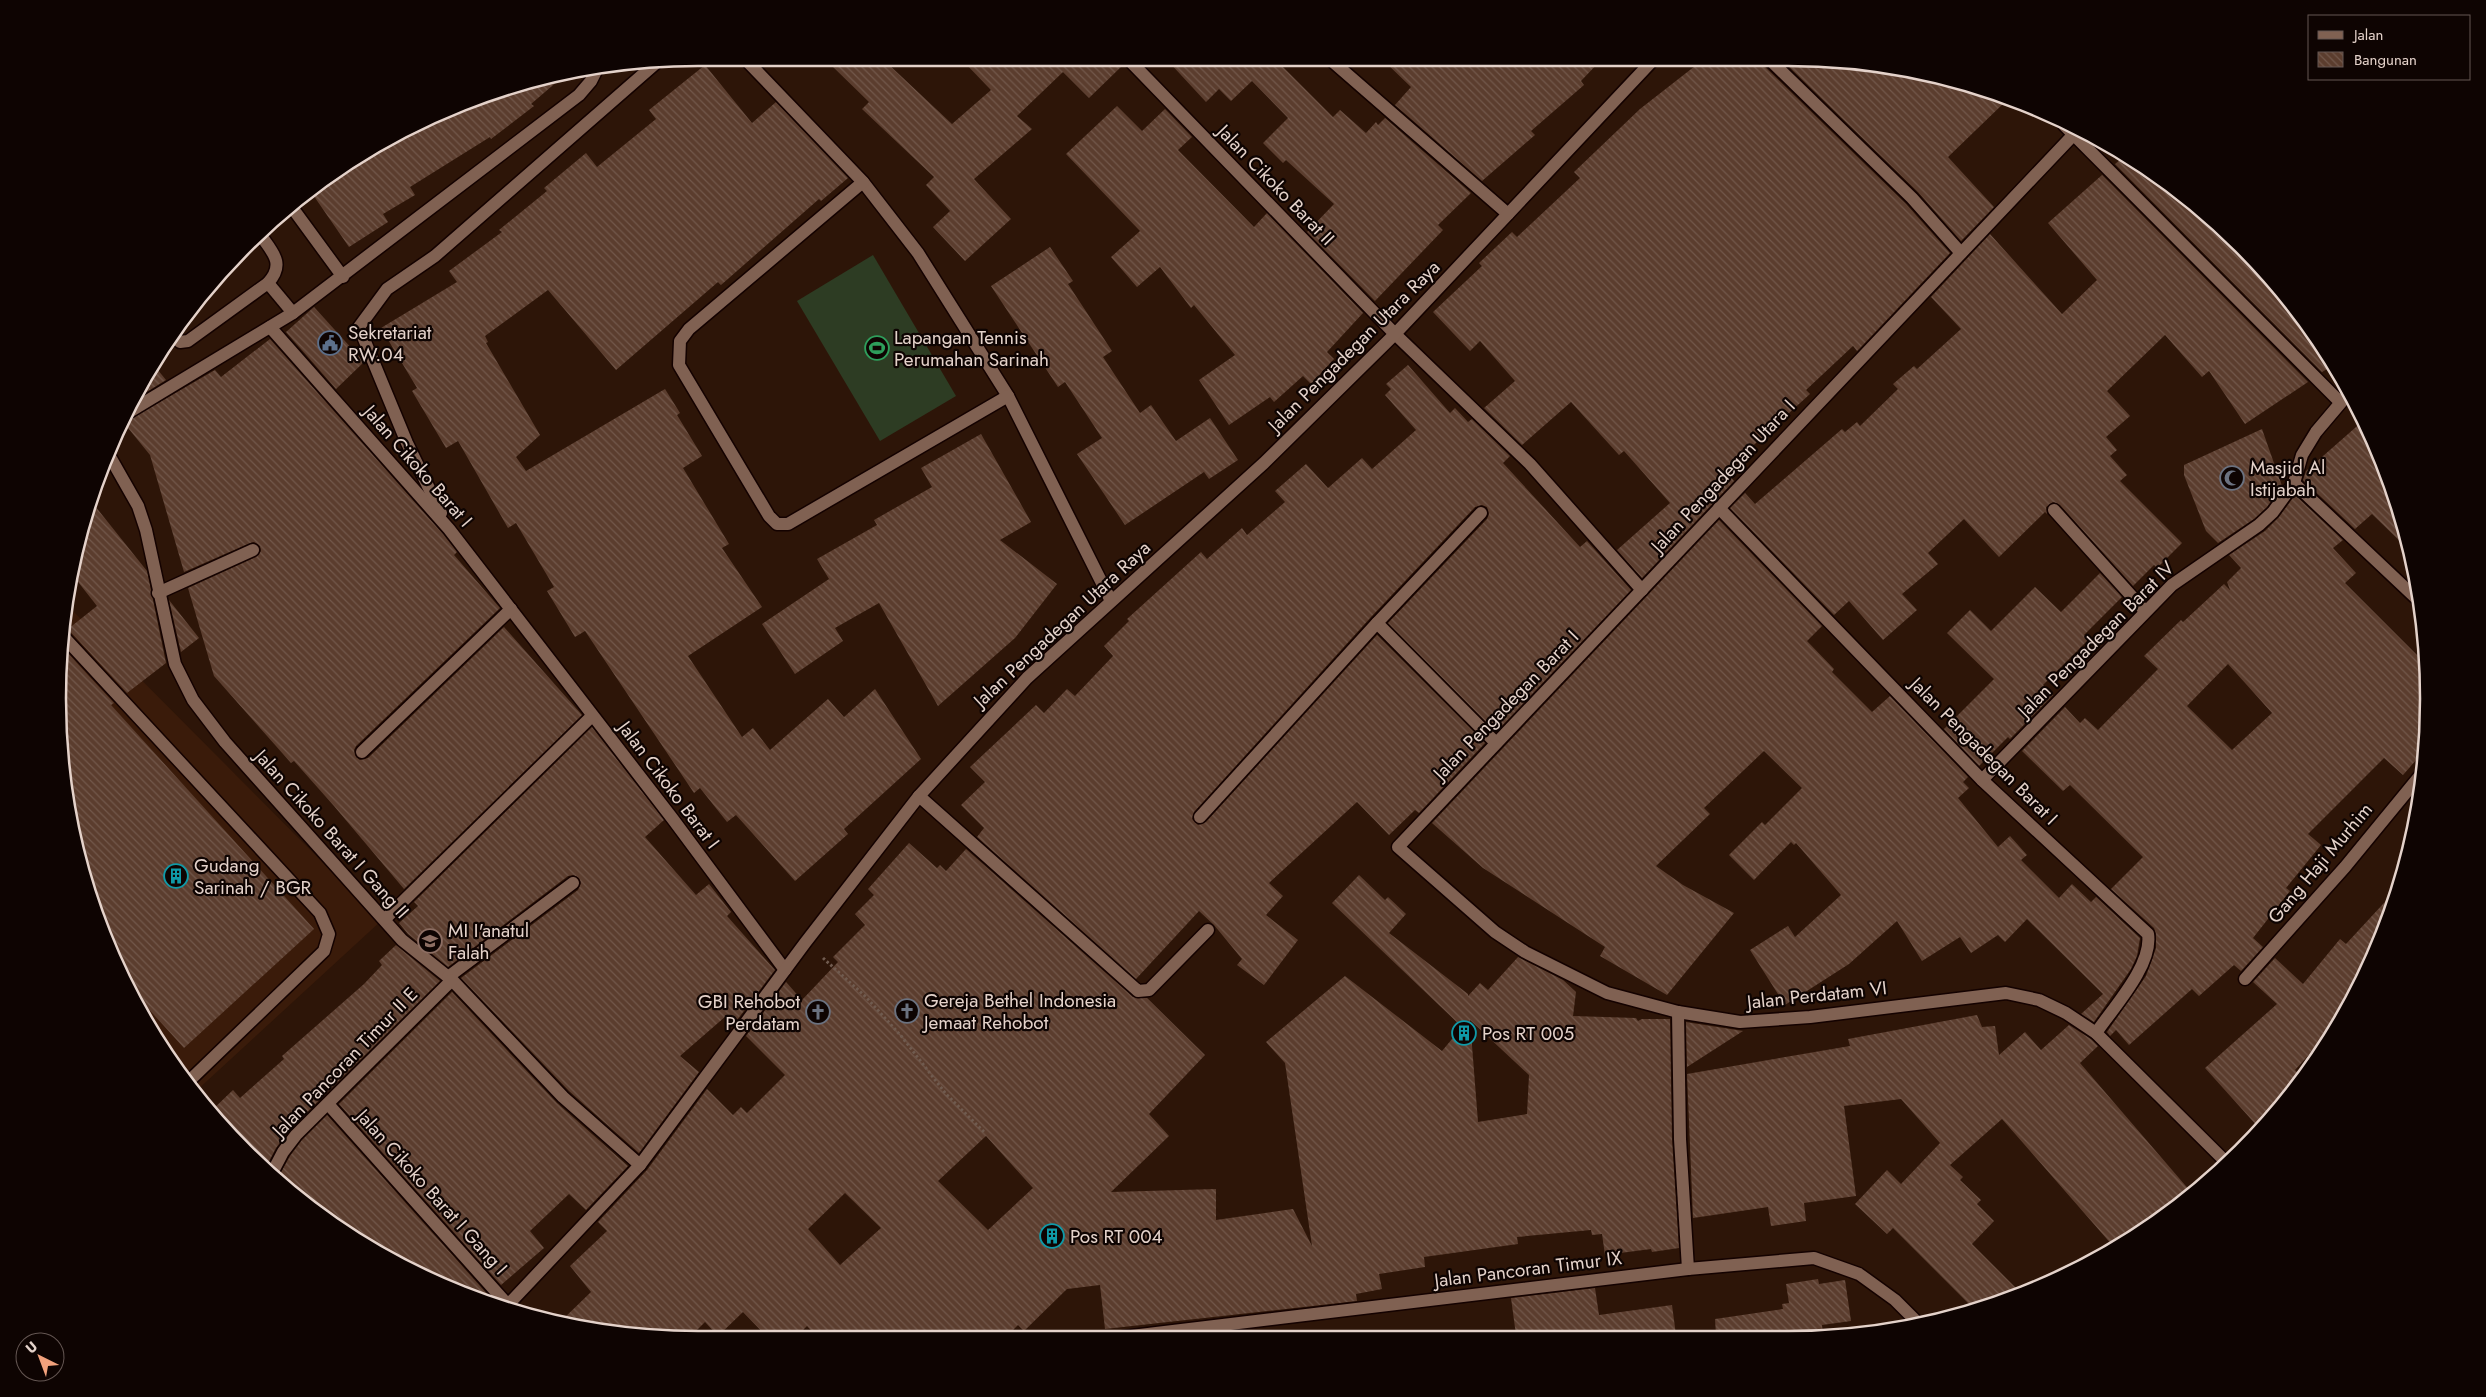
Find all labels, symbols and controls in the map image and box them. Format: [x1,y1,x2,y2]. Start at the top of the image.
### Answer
legend [2308,15,2471,80]
text: Jalan [2352,24,2383,46]
text: Bangunan [2354,49,2417,71]
street label: Jalan Cikoko Barat II [1209,116,1341,251]
street label: Jalan Pengadegan Utara Raya [1260,254,1446,440]
place label: Sekretariat RW.04 [348,319,432,368]
place label: Lapangan Tennis Perumahan Sarinah [894,324,1049,373]
public building icon: Sekretariat RW.04 [317,330,343,356]
sports icon: Lapangan Tennis Perumahan Sarinah [864,335,890,361]
street label: Jalan Pengadegan Utara I [1643,394,1801,561]
street label: Jalan Cikoko Barat I [355,397,479,533]
place label: Masjid Al Istijabah [2250,454,2325,503]
mosque icon: Masjid Al Istijabah [2219,465,2245,491]
street label: Jalan Pengadegan Utara Raya [965,535,1156,715]
street label: Jalan Pengadegan Barat IV [2010,554,2181,725]
street label: Jalan Pengadegan Barat I [1425,624,1585,788]
street label: Jalan Pengadegan Barat I [1902,669,2064,831]
street label: Jalan Cikoko Barat I [610,713,726,855]
street label: Jalan Cikoko Barat I Gang II [247,741,415,924]
street label: Gang Haji Murhim [2261,797,2379,929]
place label: Gudang Sarinah / BGR [194,852,312,901]
building icon: Gudang Sarinah / BGR [163,863,189,889]
place label: MI I'anatul Falah [448,917,529,966]
school or university icon: MI I'anatul Falah [417,928,443,954]
street label: Jalan Perdatam VI [1743,974,1888,1016]
street label: Jalan Pancoran Timur II E [264,981,424,1145]
place label: Gereja Bethel Indonesia Jemaat Rehobot [921,987,1116,1036]
place label: GBI Rehobot Perdatam [698,988,800,1037]
church icon: Gereja Bethel Indonesia Jemaat Rehobot [894,998,920,1024]
church icon: GBI Rehobot Perdatam [805,999,831,1025]
building icon: Pos RT 005 [1451,1020,1477,1046]
place label: Pos RT 005 [1482,1020,1574,1047]
street label: Jalan Cikoko Barat I Gang I [348,1101,514,1281]
building icon: Pos RT 004 [1039,1223,1065,1249]
place label: Pos RT 004 [1070,1223,1163,1250]
street label: Jalan Pancoran Timur IX [1430,1244,1624,1294]
north arrow [15,1332,65,1382]
text: U [21,1337,42,1358]

